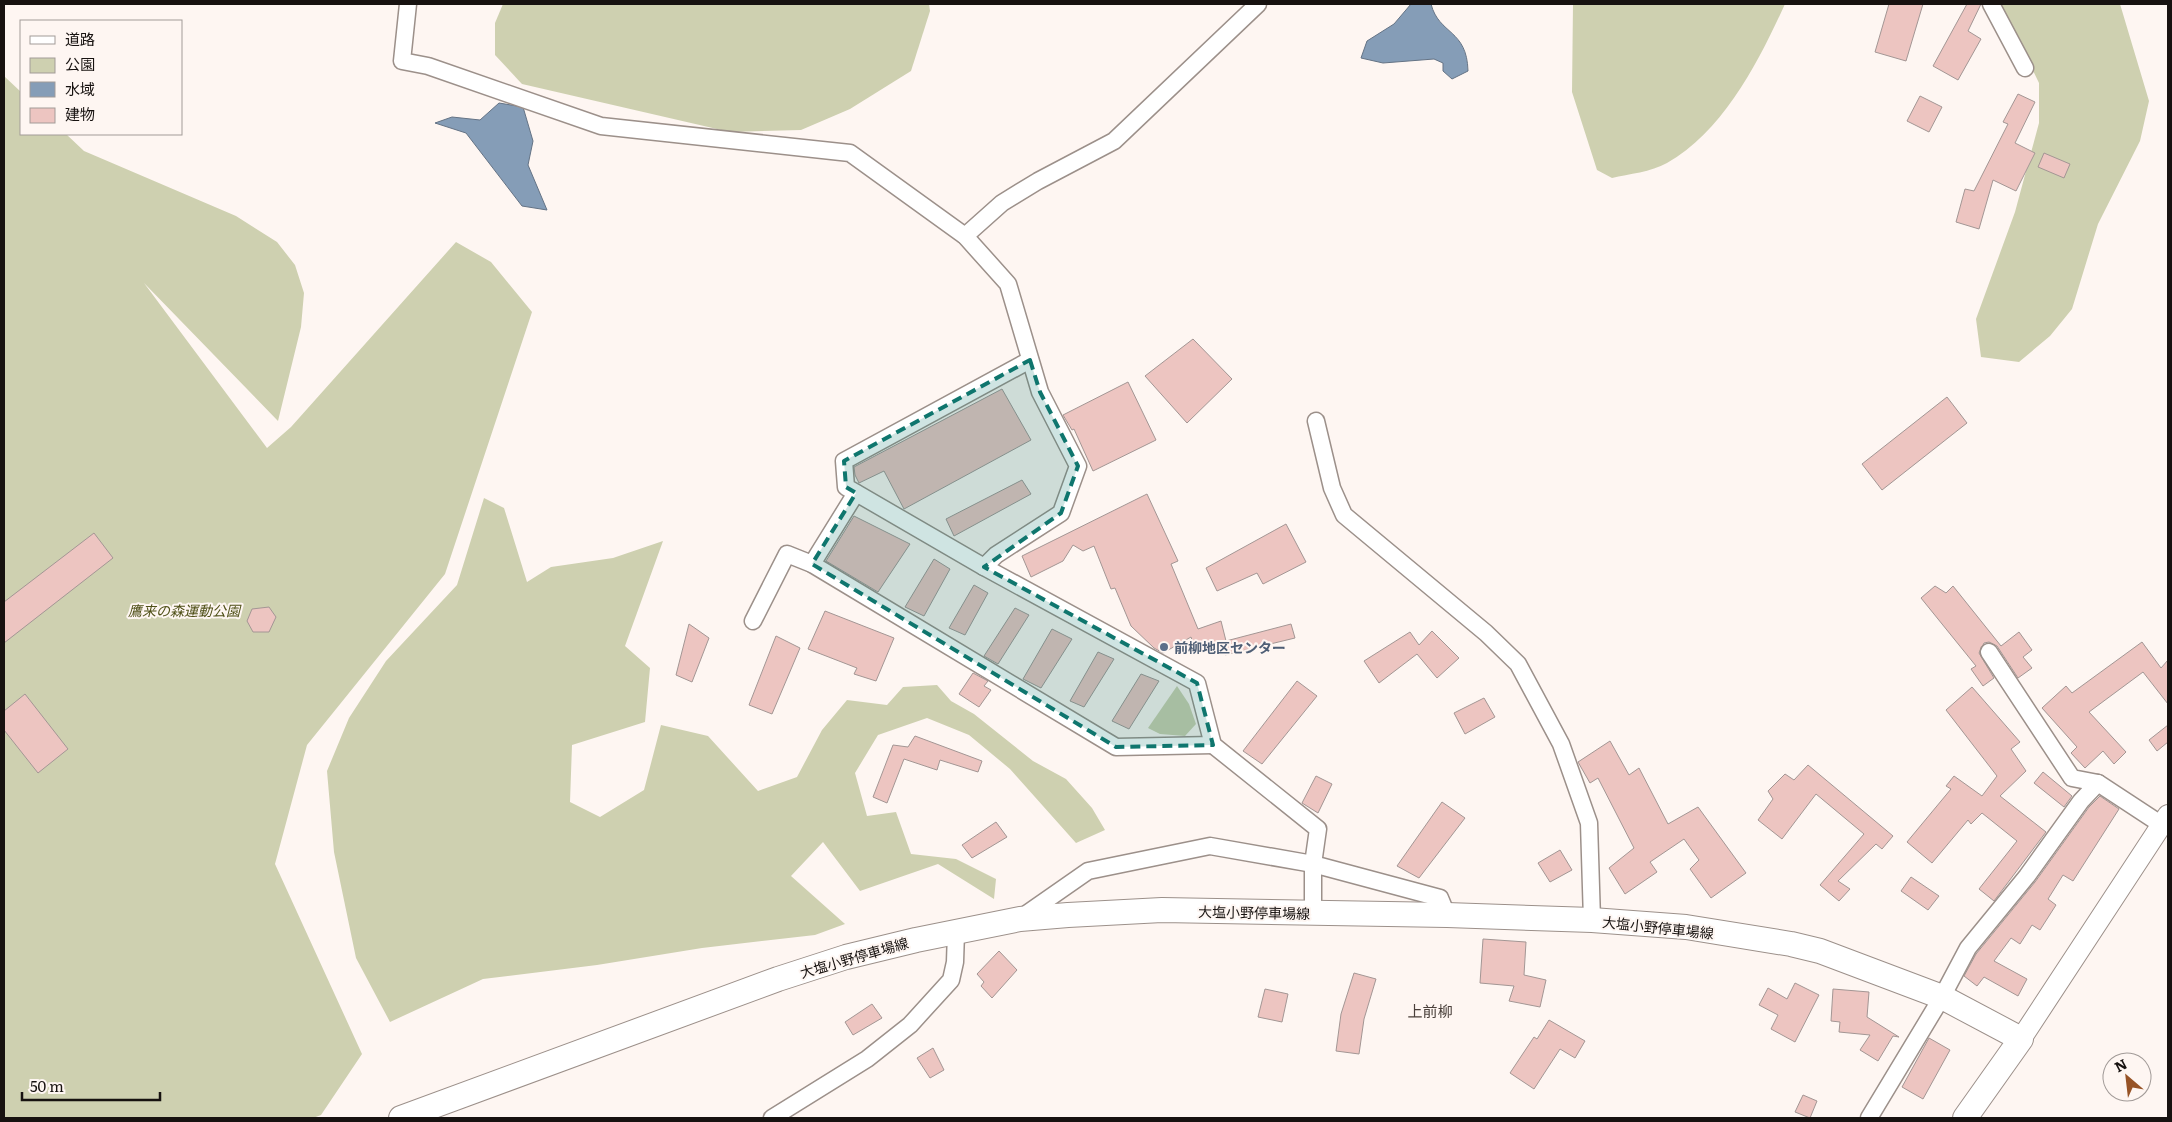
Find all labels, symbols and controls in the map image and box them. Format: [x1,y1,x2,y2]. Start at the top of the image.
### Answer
legend [20,20,182,135]
text: 道路 [65,27,95,50]
text: 公園 [65,52,95,75]
text: 水域 [65,77,95,100]
text: 建物 [65,102,95,125]
park label: 鷹来の森運動公園 [128,600,242,620]
place label: 前柳地区センター [1174,637,1286,657]
marker: 前柳地区センター [1158,641,1170,653]
street label: 大塩小野停車場線 [1198,901,1310,923]
street label: 大塩小野停車場線 [1601,911,1715,943]
street label: 大塩小野停車場線 [797,932,911,982]
district label: 上前柳 [1407,999,1453,1022]
north arrow [2102,1052,2152,1102]
text: N [2111,1053,2131,1076]
scale bar [22,1070,160,1102]
text: 50 m [30,1074,64,1097]

